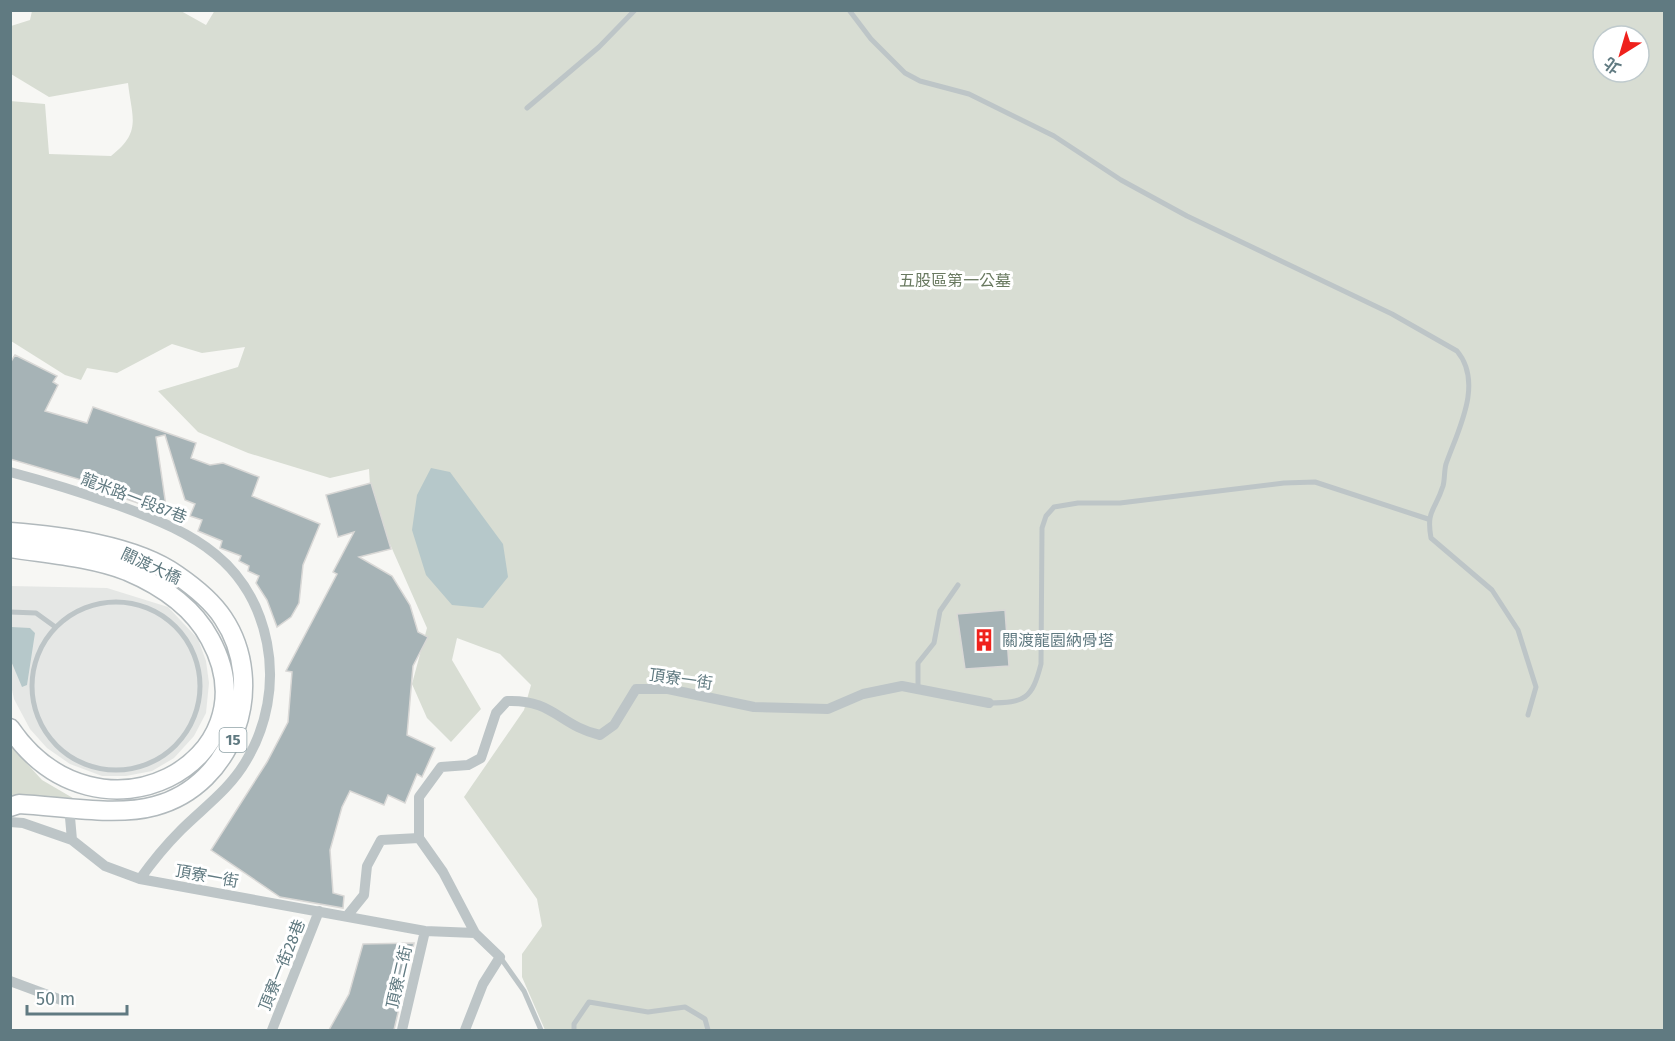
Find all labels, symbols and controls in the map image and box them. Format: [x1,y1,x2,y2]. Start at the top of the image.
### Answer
north arrow [1591,24,1651,84]
text: 北 [1600,53,1624,78]
park label: 五股區第一公墓 [899,271,1011,290]
street label: 龍米路一段87巷 [78,469,190,527]
street label: 關渡大橋 [118,544,184,588]
building icon: 關渡龍園納骨塔 [971,627,997,653]
place label: 關渡龍園納骨塔 [1002,631,1114,650]
street label: 頂寮一街 [648,665,714,693]
road number: 15 [220,728,246,752]
street label: 頂寮一街 [174,861,240,891]
street label: 頂寮一街28巷 [255,917,309,1013]
street label: 頂寮二街 [383,944,415,1010]
scale bar [27,978,128,1016]
text: 50 m [36,988,75,1010]

